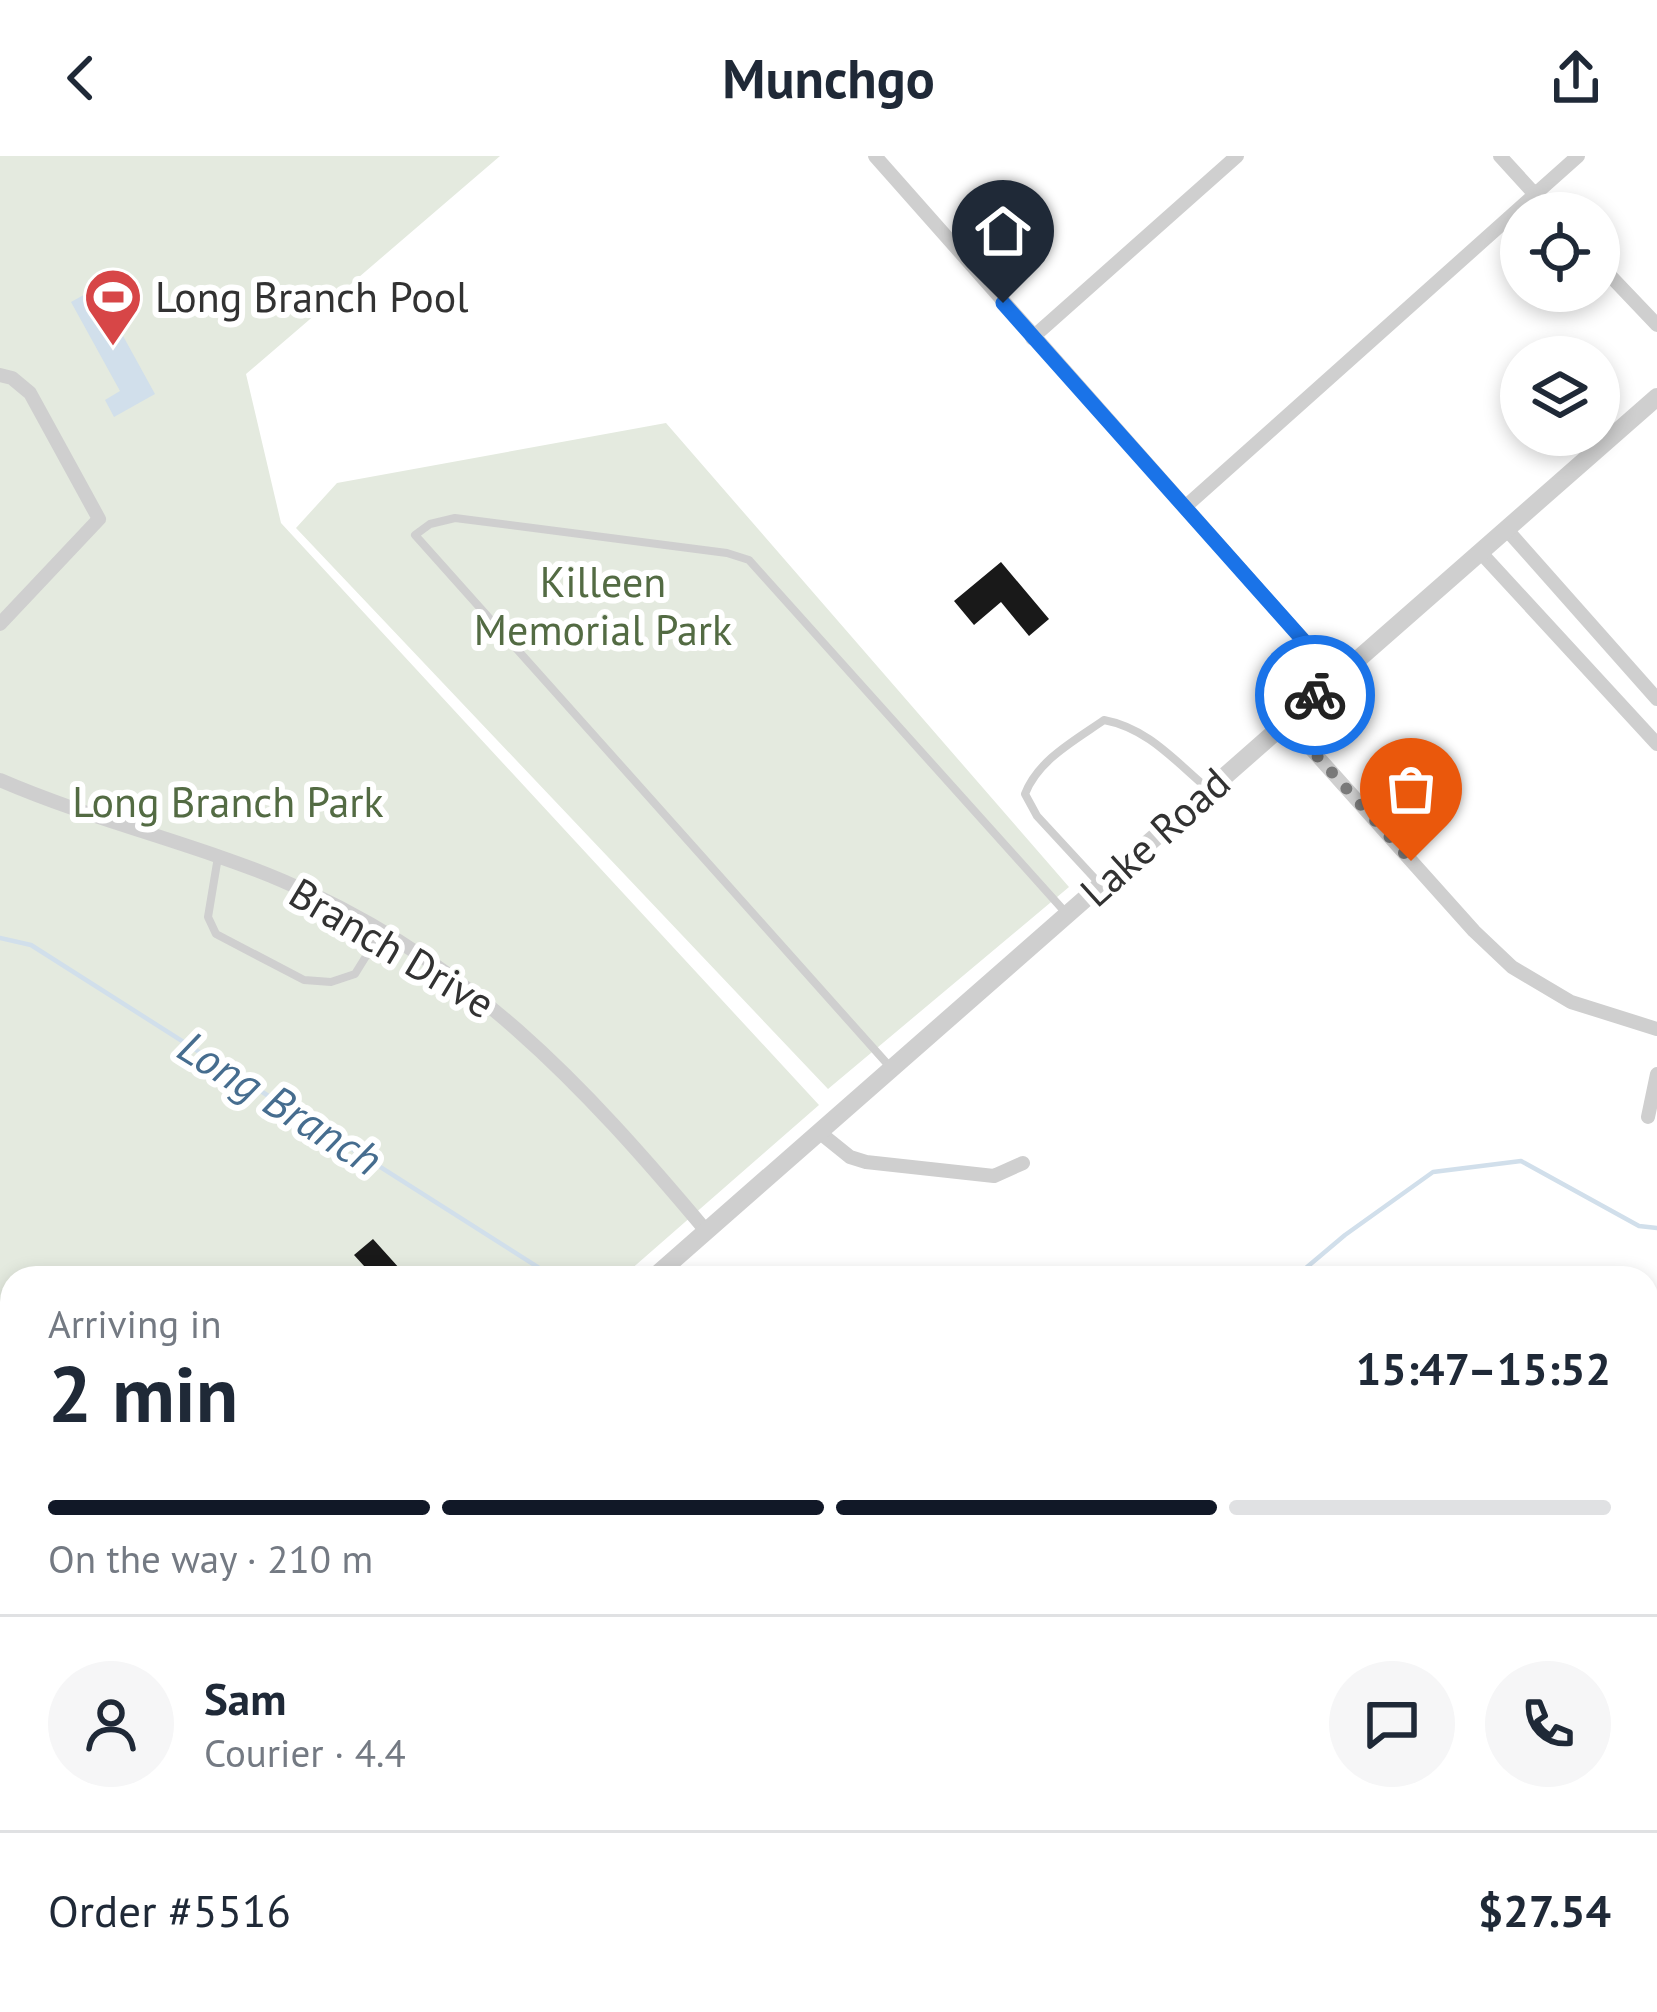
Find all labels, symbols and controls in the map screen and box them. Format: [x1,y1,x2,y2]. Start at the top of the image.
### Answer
text: Munchgo [722,43,935,113]
icon: back [48,45,114,111]
icon: share [1543,45,1609,111]
pin [952,180,1054,303]
map controls [1500,192,1620,456]
button: locate [1500,192,1620,312]
icon: home [970,198,1036,264]
sports icon: Long Branch Pool [82,266,144,348]
place label: Long Branch Pool [155,269,469,324]
button: layers [1500,336,1620,456]
park label: Killeen Memorial Park [474,554,732,657]
courier [1255,635,1375,755]
icon: bike [1282,662,1348,728]
pin [1360,738,1462,861]
street label: Lake Road [1068,755,1241,918]
icon: bag [1378,756,1444,822]
park label: Long Branch Park [72,774,384,829]
street label: Branch Drive [280,865,505,1030]
water label: Long Branch [168,1017,393,1187]
text: Arriving in [48,1298,222,1349]
text: 15:47–15:52 [1356,1339,1611,1397]
text: 2 min [48,1343,238,1444]
text: On the way · 210 m [48,1533,373,1584]
button: person [48,1661,174,1787]
button: chat [1329,1661,1455,1787]
button: phone [1485,1661,1611,1787]
text: Sam [204,1669,286,1727]
text: Courier · 4.4 [204,1727,406,1778]
text: Order #5516 [48,1881,291,1939]
text: $27.54 [1478,1881,1611,1939]

